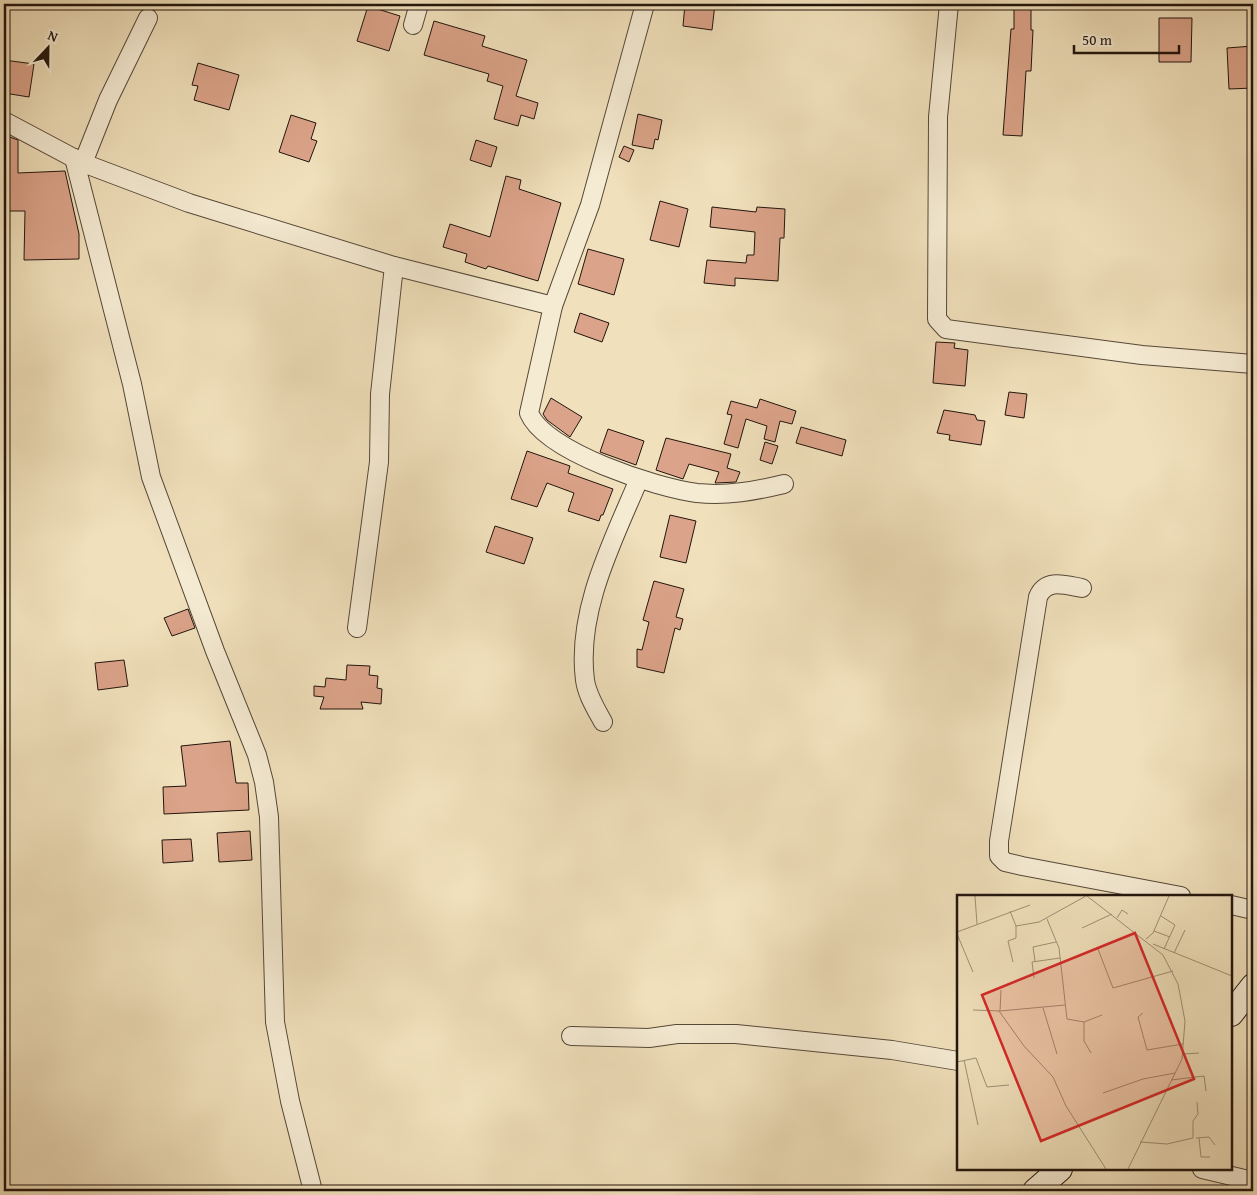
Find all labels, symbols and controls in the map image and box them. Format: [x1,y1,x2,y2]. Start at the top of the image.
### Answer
north arrow [22,22,72,72]
scale bar [1074,22,1180,54]
text: N [45,25,62,47]
text: 50 m [1082,29,1113,50]
inset map [957,895,1232,1170]

